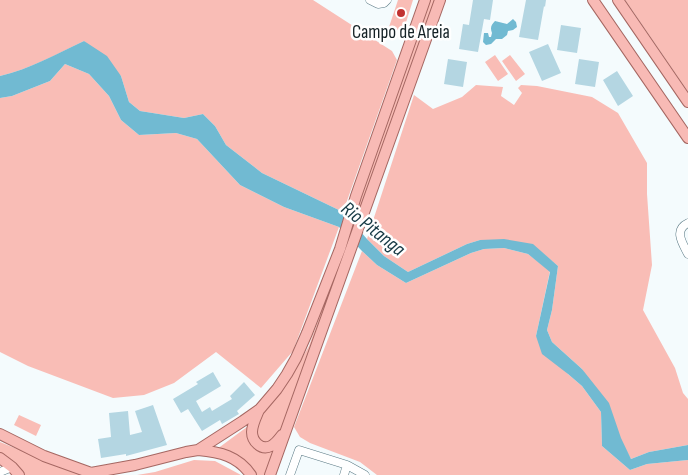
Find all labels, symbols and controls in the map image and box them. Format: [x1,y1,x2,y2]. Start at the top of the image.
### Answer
marker: Campo de Areia [395,7,407,19]
place label: Campo de Areia [352,21,450,44]
water label: Rio Pitanga [336,197,410,261]

